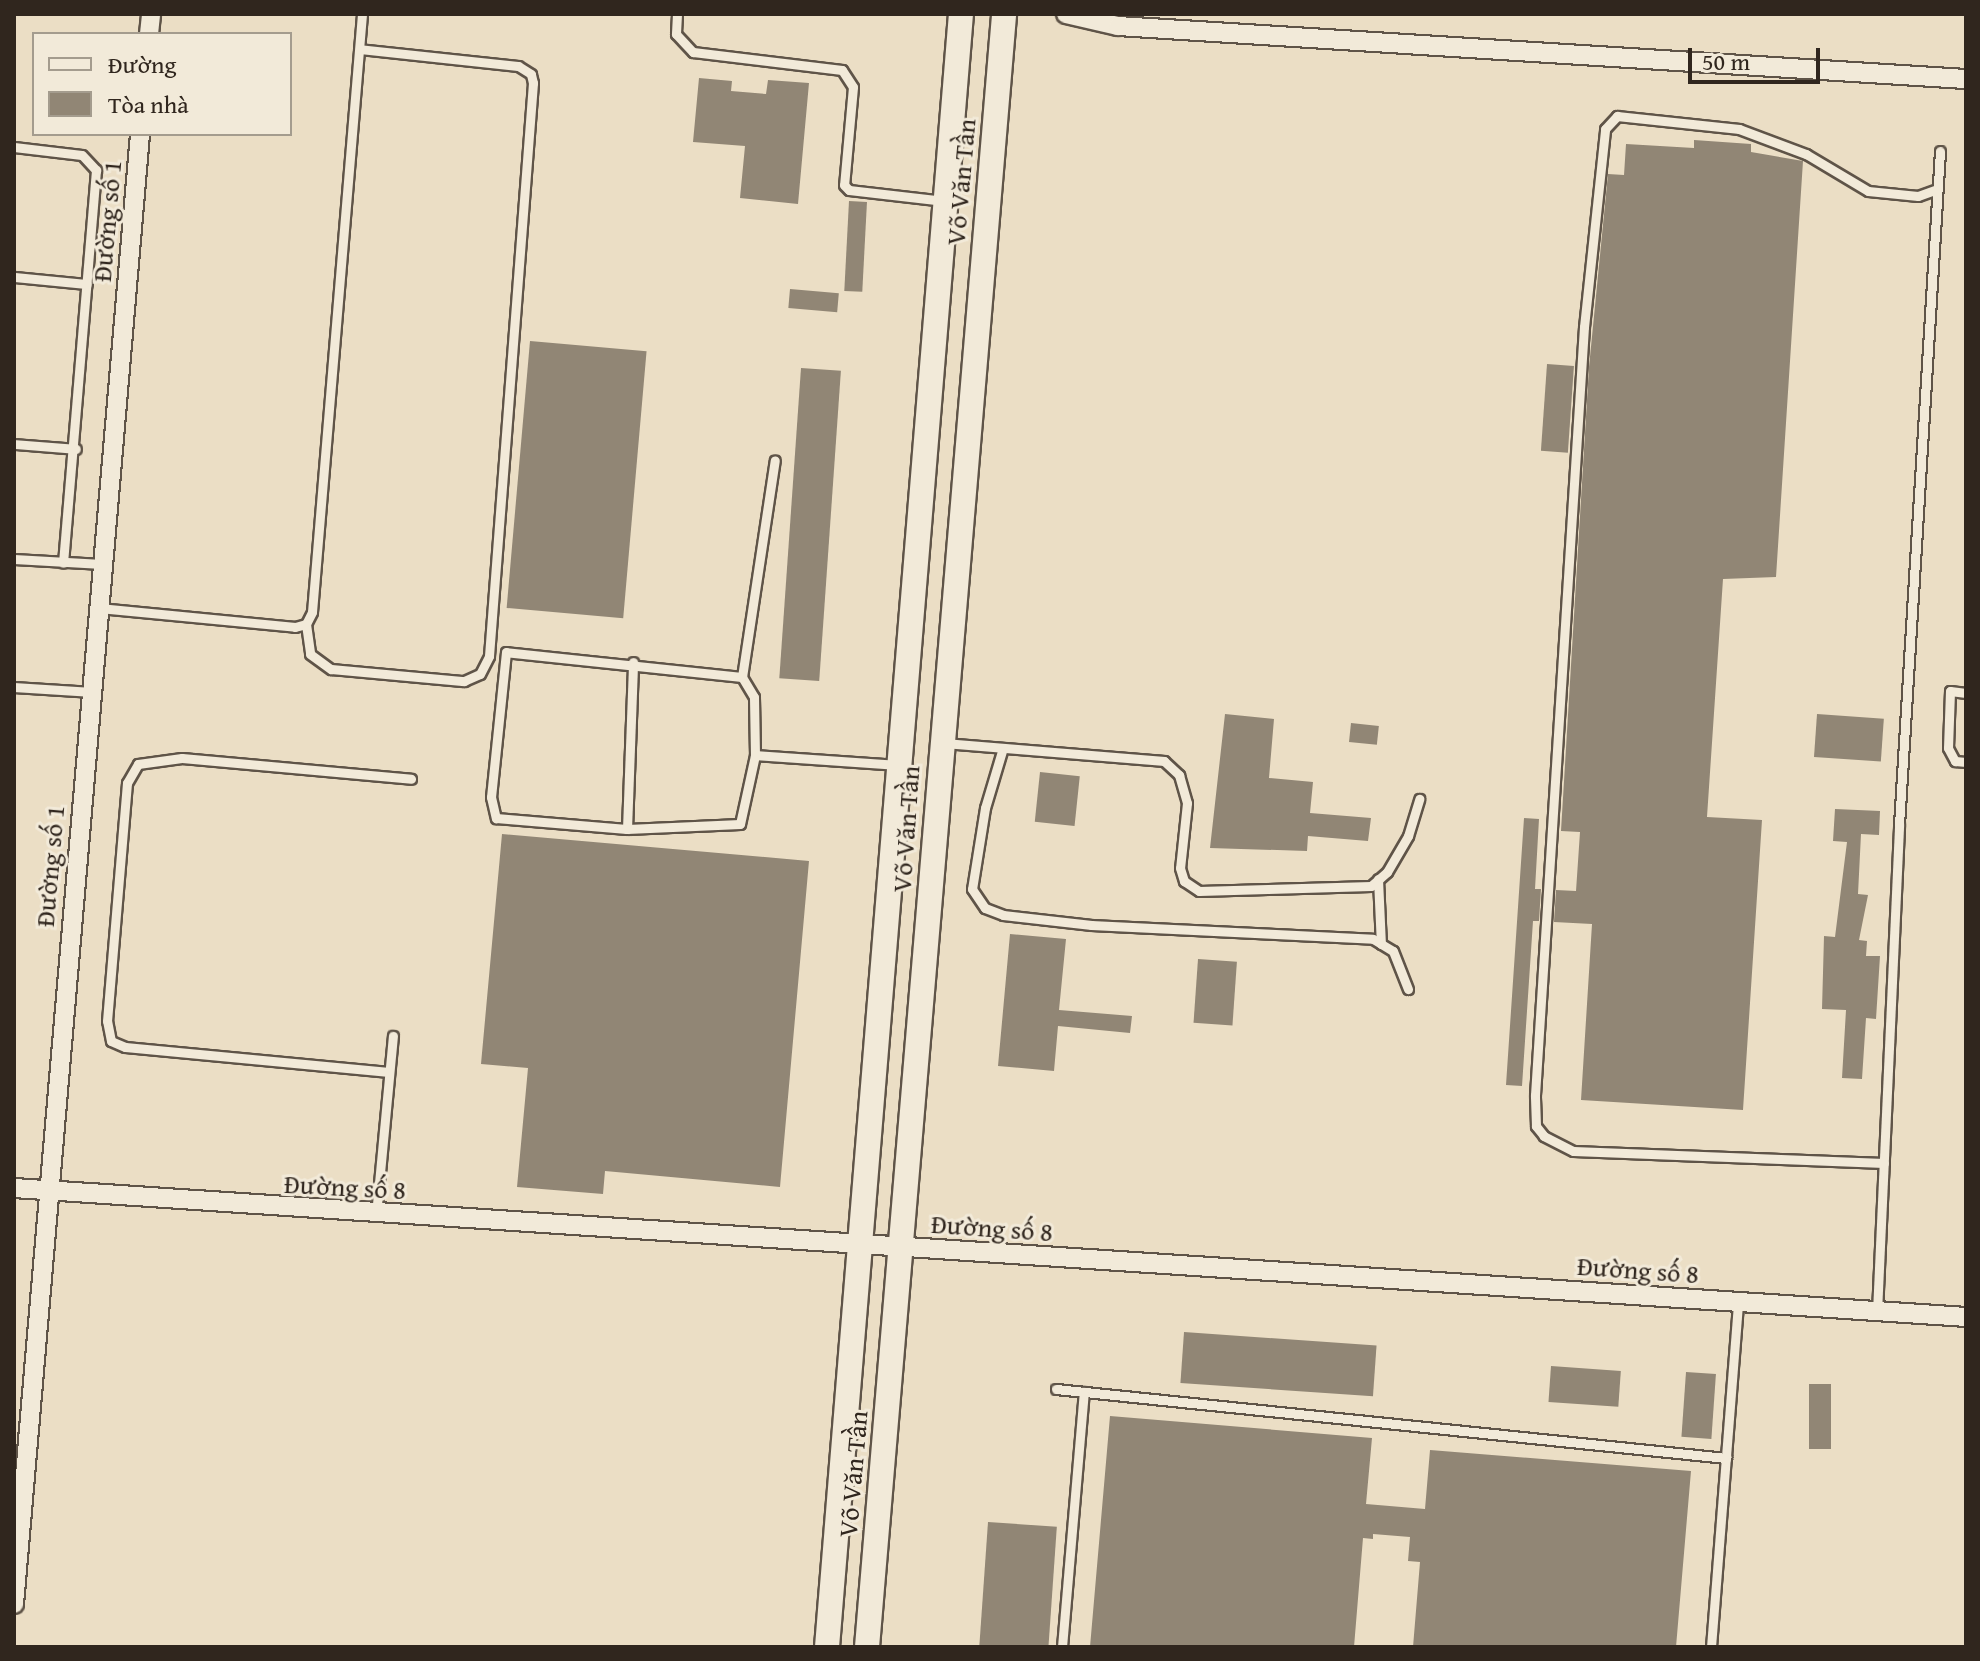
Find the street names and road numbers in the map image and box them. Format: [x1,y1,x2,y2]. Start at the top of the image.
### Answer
street label: Võ Văn Tần [940,117,982,247]
street label: Đường số 1 [86,159,128,283]
street label: Võ Văn Tần [886,765,926,893]
street label: Đường số 1 [29,804,71,928]
street label: Đường số 8 [283,1168,407,1206]
street label: Đường số 8 [930,1208,1054,1248]
street label: Đường số 8 [1576,1250,1700,1290]
street label: Võ Văn Tần [832,1409,874,1539]

